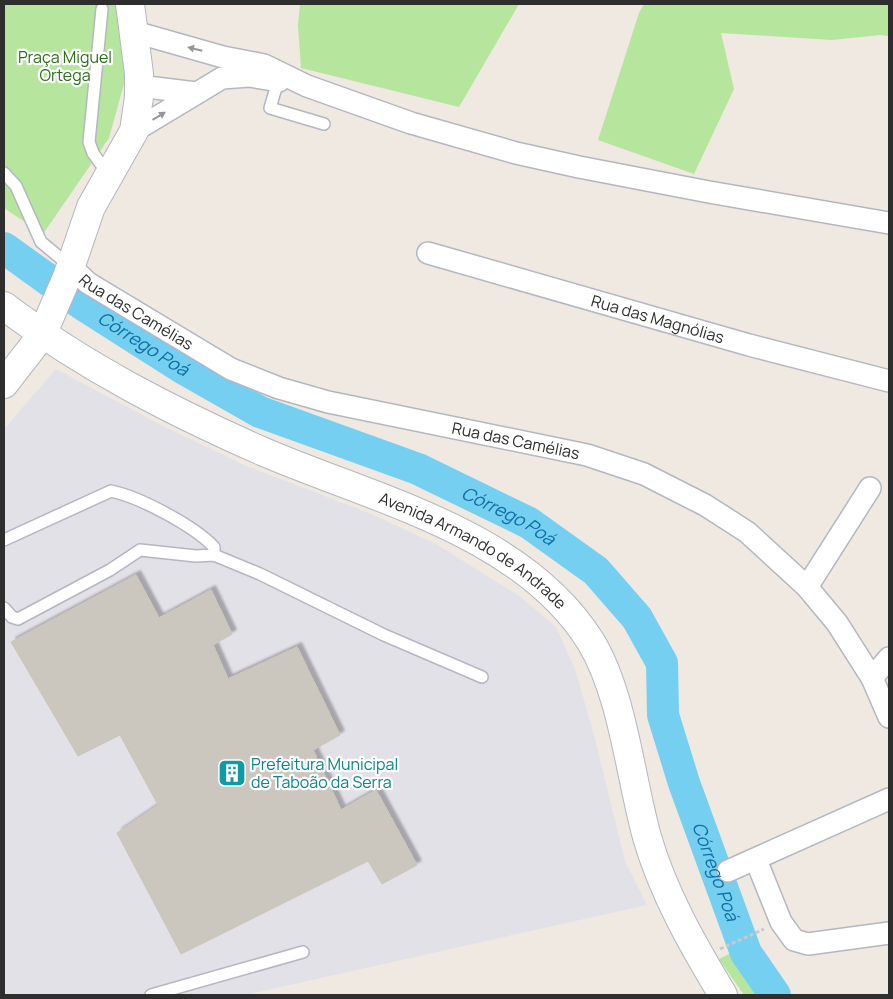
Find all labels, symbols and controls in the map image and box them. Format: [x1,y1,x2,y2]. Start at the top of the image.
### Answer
one-way arrow [187,45,202,53]
park label: Praça Miguel Ortega [18,46,112,86]
one-way arrow [152,111,165,120]
street label: Rua das Camélias [74,269,197,355]
street label: Rua das Magnólias [589,289,727,348]
water label: Córrego Poá [94,305,194,382]
street label: Rua das Camélias [450,417,582,464]
water label: Córrego Poá [458,480,561,551]
street label: Avenida Armando de Andrade [376,487,572,614]
place label: Prefeitura Municipal de Taboão da Serra [251,753,398,793]
building icon: Prefeitura Municipal de Taboão da Serra [217,758,247,788]
water label: Córrego Poá [687,819,745,925]

